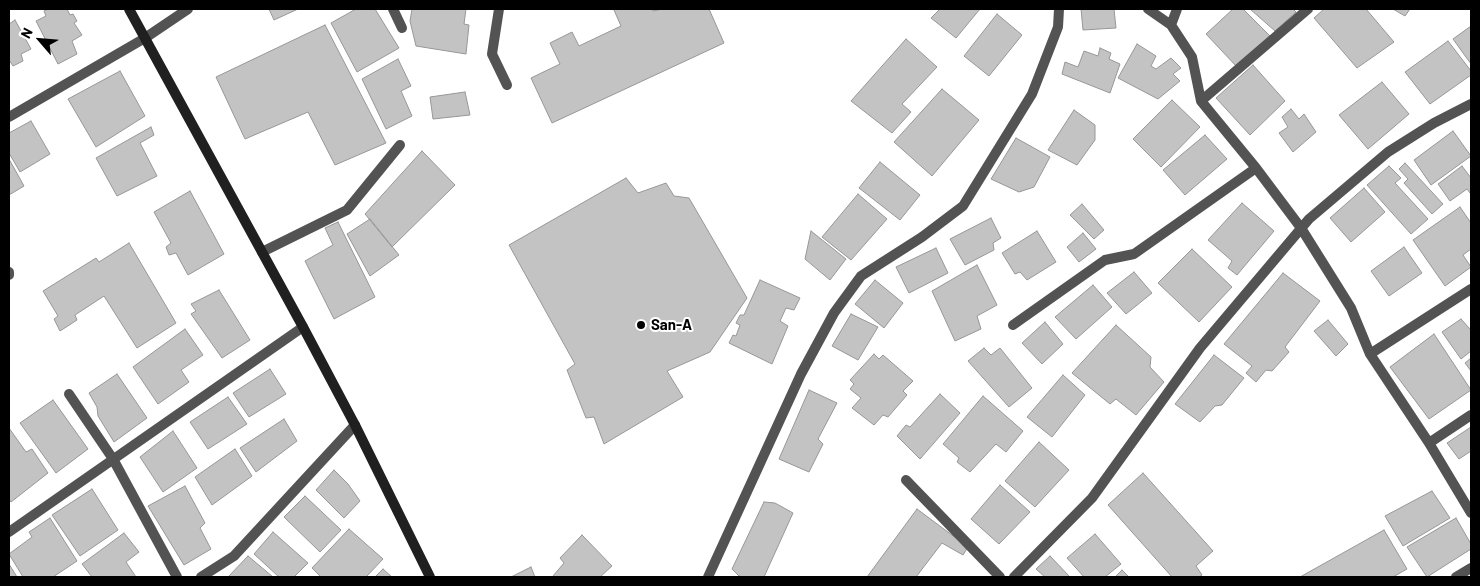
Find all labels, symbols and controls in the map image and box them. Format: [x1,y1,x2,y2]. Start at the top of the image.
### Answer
north arrow [15,15,65,65]
text: N [17,25,36,41]
place label: San-A [651,316,692,334]
marker: San-A [635,319,647,331]

